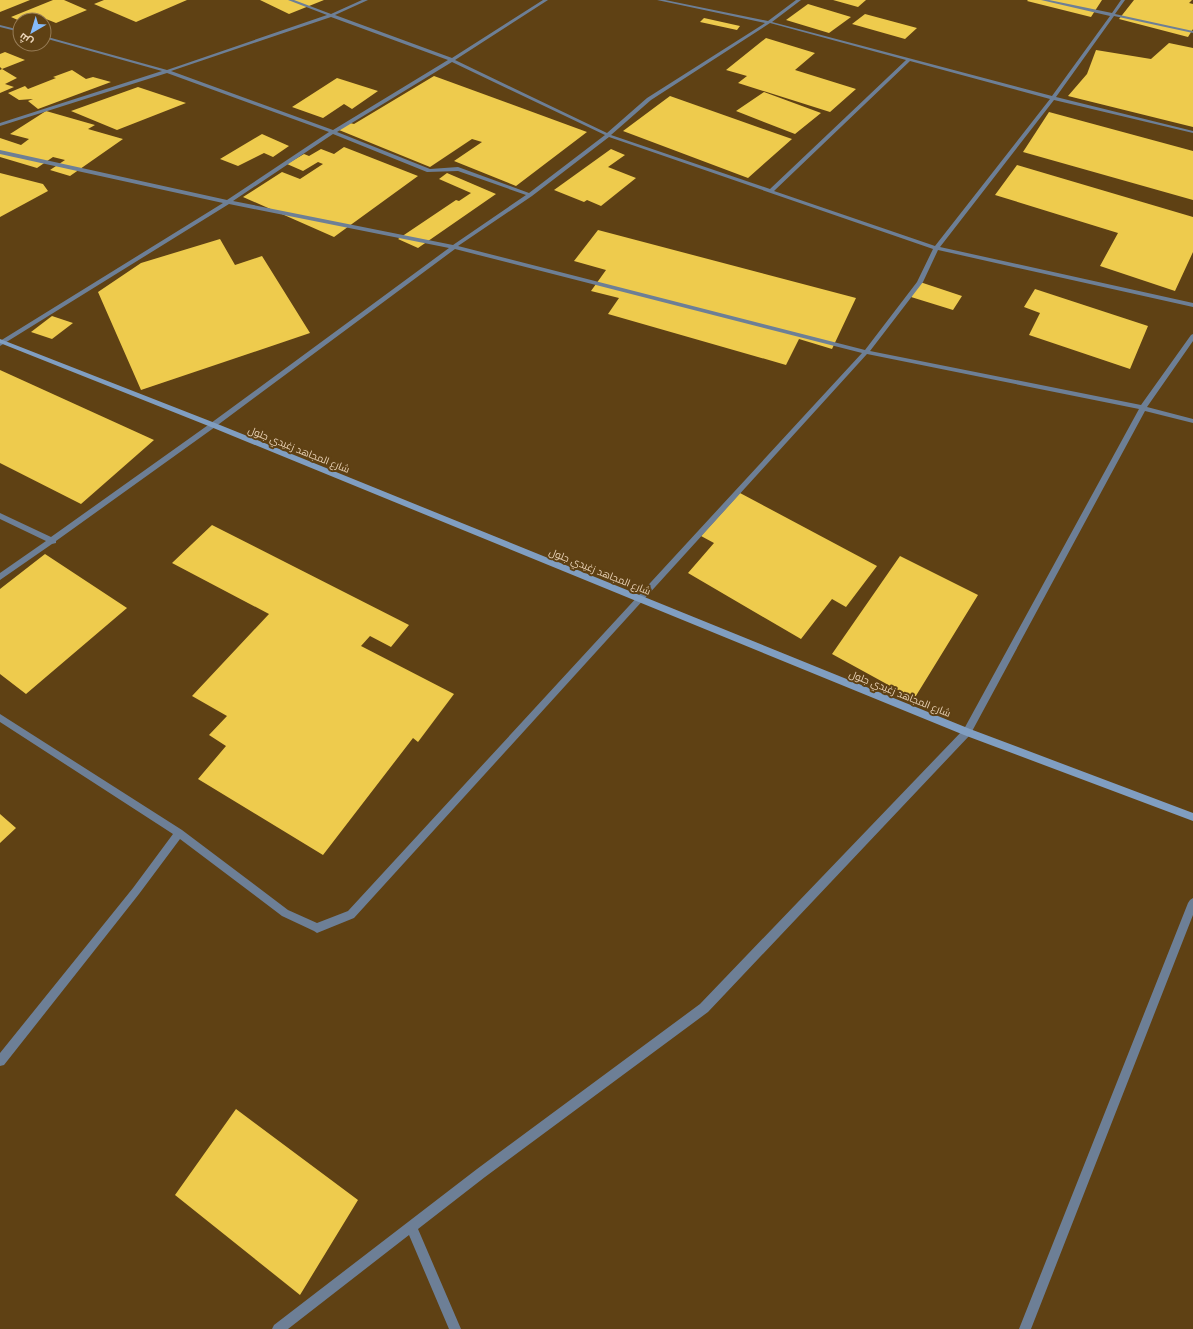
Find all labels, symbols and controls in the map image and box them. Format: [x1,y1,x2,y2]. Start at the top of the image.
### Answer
north arrow [12,12,52,52]
text: ش [15,30,36,51]
street label: شارع المجاهد زغيدي جلول [246,422,352,477]
street label: شارع المجاهد زغيدي جلول [547,544,653,599]
street label: شارع المجاهد زغيدي جلول [847,666,953,721]

